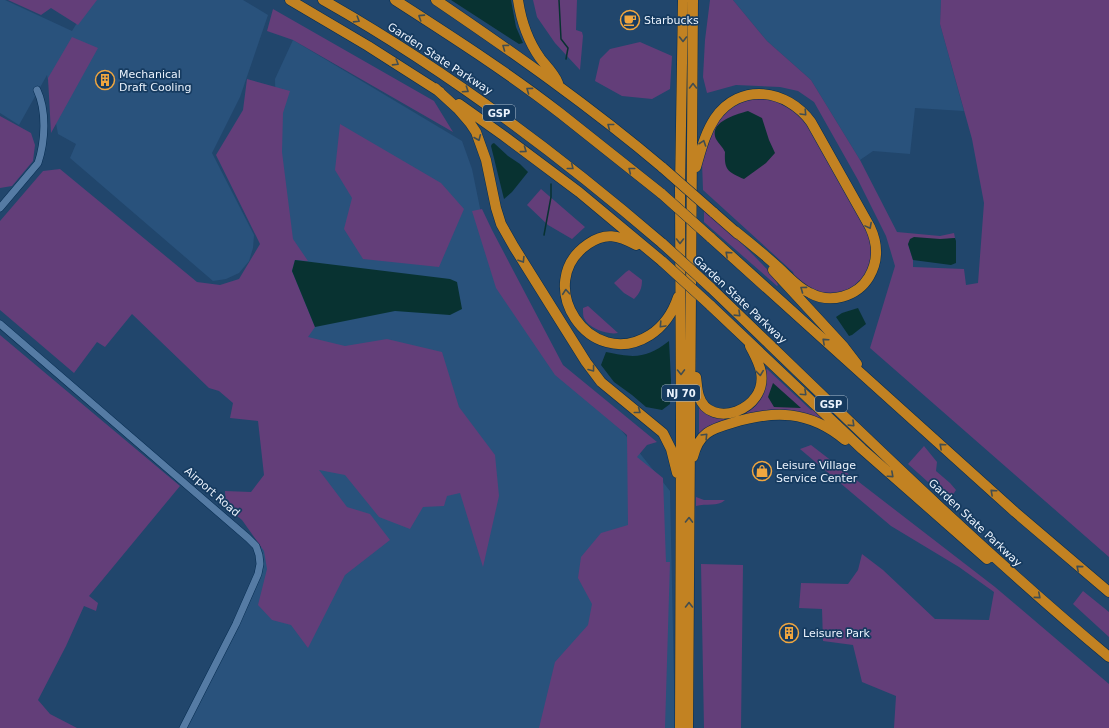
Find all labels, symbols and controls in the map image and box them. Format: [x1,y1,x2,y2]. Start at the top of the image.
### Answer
cafe icon: Starbucks [619,9,641,31]
place label: Starbucks [644,14,699,27]
one-way arrow [353,15,360,22]
one-way arrow [419,15,426,22]
street label: Garden State Parkway [385,20,495,98]
one-way arrow [679,36,687,42]
one-way arrow [503,45,510,52]
one-way arrow [392,58,399,66]
place label: Mechanical Draft Cooling [119,68,191,94]
building icon: Mechanical Draft Cooling [94,69,116,91]
one-way arrow [689,83,697,89]
one-way arrow [462,85,469,92]
one-way arrow [526,88,533,95]
road number: GSP [483,105,515,121]
one-way arrow [799,109,806,116]
one-way arrow [608,124,615,131]
one-way arrow [473,134,481,142]
one-way arrow [698,140,707,147]
one-way arrow [520,146,527,153]
one-way arrow [566,163,573,170]
one-way arrow [629,168,636,175]
one-way arrow [864,222,871,229]
one-way arrow [676,238,684,244]
one-way arrow [725,251,733,259]
street label: Garden State Parkway [691,253,790,347]
one-way arrow [517,256,524,263]
one-way arrow [801,287,808,294]
one-way arrow [561,289,570,295]
one-way arrow [733,310,741,317]
one-way arrow [659,320,667,328]
one-way arrow [822,338,830,346]
one-way arrow [587,365,594,372]
one-way arrow [677,369,685,375]
one-way arrow [756,369,765,376]
road number: NJ 70 [662,385,700,401]
one-way arrow [799,388,807,396]
road number: GSP [815,396,847,412]
one-way arrow [633,407,640,414]
one-way arrow [847,419,855,426]
one-way arrow [700,433,708,441]
one-way arrow [939,444,947,451]
place label: Leisure Village Service Center [776,459,858,485]
shop icon: Leisure Village Service Center [751,460,773,482]
street label: Airport Road [182,465,242,519]
one-way arrow [886,470,894,478]
street label: Garden State Parkway [926,476,1025,570]
one-way arrow [990,489,998,497]
one-way arrow [685,517,693,523]
one-way arrow [1076,565,1084,572]
one-way arrow [1034,591,1041,598]
one-way arrow [685,602,693,608]
building icon: Leisure Park [778,622,800,644]
place label: Leisure Park [803,627,870,640]

